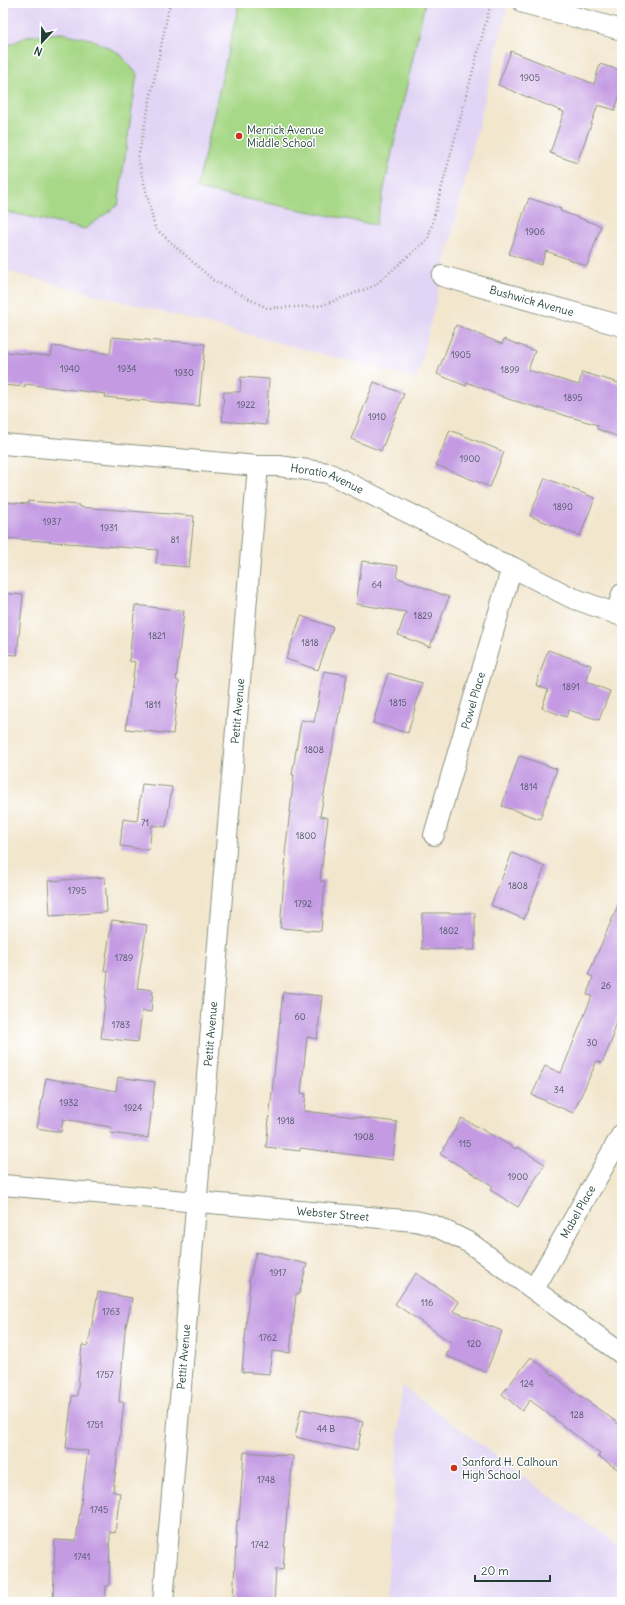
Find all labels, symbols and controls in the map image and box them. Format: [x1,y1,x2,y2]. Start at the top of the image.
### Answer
north arrow [22,22,62,62]
text: N [32,43,44,59]
house number: 1905 [520,72,540,83]
place label: Merrick Avenue Middle School [247,123,324,150]
marker: Merrick Avenue Middle School [234,131,244,141]
house number: 1906 [525,226,545,237]
street label: Bushwick Avenue [488,283,575,319]
house number: 1905 [451,349,471,360]
house number: 1940 [60,363,80,374]
house number: 1934 [117,363,137,374]
house number: 1899 [500,364,520,375]
house number: 1930 [174,367,194,378]
house number: 1895 [563,392,583,403]
house number: 1922 [237,399,255,410]
house number: 1910 [368,411,386,422]
house number: 1900 [460,453,480,464]
street label: Horatio Avenue [290,461,366,497]
house number: 1890 [553,501,573,512]
house number: 1937 [43,516,62,527]
house number: 1931 [100,522,118,533]
house number: 81 [171,534,179,545]
house number: 64 [372,579,382,590]
house number: 1829 [414,610,432,621]
house number: 1821 [148,630,166,641]
house number: 1818 [301,637,319,648]
street label: Powel Place [458,670,488,731]
street label: Pettit Avenue [228,678,247,744]
house number: 1891 [562,681,580,692]
house number: 1815 [389,697,407,708]
house number: 1811 [145,699,161,710]
house number: 1808 [304,744,324,755]
house number: 1814 [520,781,538,792]
house number: 71 [141,817,149,828]
house number: 1800 [296,830,316,841]
house number: 1808 [508,880,528,891]
house number: 1795 [68,885,86,896]
house number: 1792 [294,898,312,909]
house number: 1802 [439,925,459,936]
house number: 1789 [115,952,133,963]
house number: 26 [601,980,611,991]
street label: Pettit Avenue [201,1001,220,1067]
house number: 60 [294,1011,306,1022]
house number: 1783 [112,1019,130,1030]
house number: 30 [586,1037,598,1048]
house number: 34 [554,1084,564,1095]
house number: 1932 [60,1097,78,1108]
house number: 1924 [124,1102,142,1113]
house number: 1918 [277,1115,295,1126]
house number: 1908 [354,1131,374,1142]
house number: 115 [459,1138,471,1149]
house number: 1900 [508,1171,528,1182]
street label: Mabel Place [557,1182,599,1241]
street label: Webster Street [296,1204,370,1224]
house number: 1917 [270,1267,287,1278]
house number: 116 [421,1297,433,1308]
house number: 1763 [102,1306,120,1317]
street label: Pettit Avenue [174,1324,193,1390]
house number: 1762 [259,1332,277,1343]
house number: 120 [467,1338,481,1349]
house number: 1757 [96,1369,114,1380]
house number: 124 [520,1378,534,1389]
house number: 128 [570,1409,584,1420]
house number: 1751 [87,1419,103,1430]
house number: 44 B [317,1423,335,1434]
place label: Sanford H. Calhoun High School [462,1455,558,1482]
marker: Sanford H. Calhoun High School [449,1463,459,1473]
house number: 1748 [257,1474,275,1485]
house number: 1745 [90,1504,108,1515]
house number: 1742 [251,1539,269,1550]
house number: 1741 [74,1551,90,1562]
scale bar [475,1557,550,1583]
text: 20 m [481,1563,509,1578]

